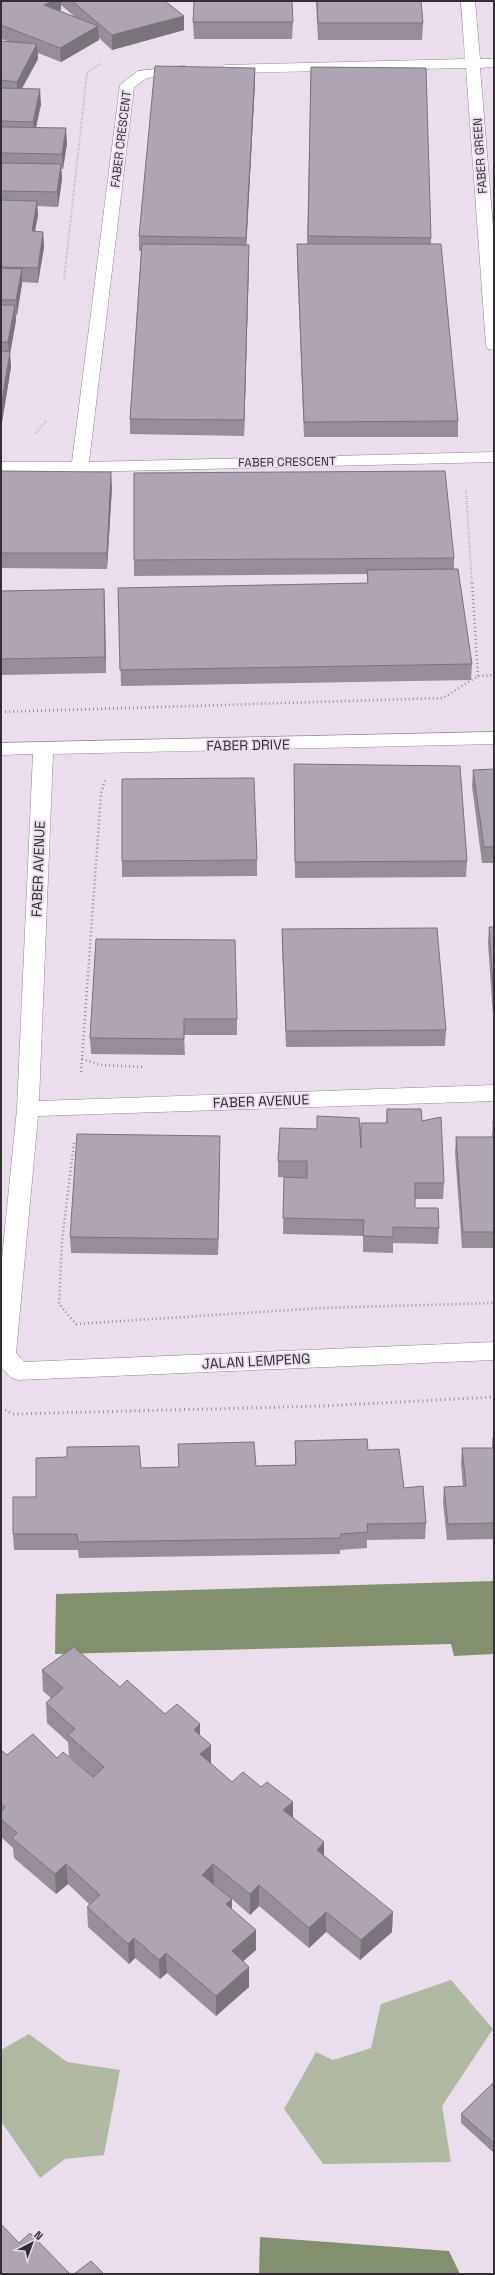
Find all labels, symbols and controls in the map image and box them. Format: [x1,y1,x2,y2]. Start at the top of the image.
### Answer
street label: FABER CRESCENT [107,90,135,188]
street label: FABER GREEN [469,118,491,194]
street label: FABER CRESCENT [238,453,336,471]
street label: FABER DRIVE [206,735,290,755]
street label: FABER AVENUE [27,820,49,917]
street label: FABER AVENUE [213,1090,310,1112]
street label: JALAN LEMPENG [201,1349,311,1373]
north arrow [12,2223,52,2263]
text: N [31,2228,46,2243]

